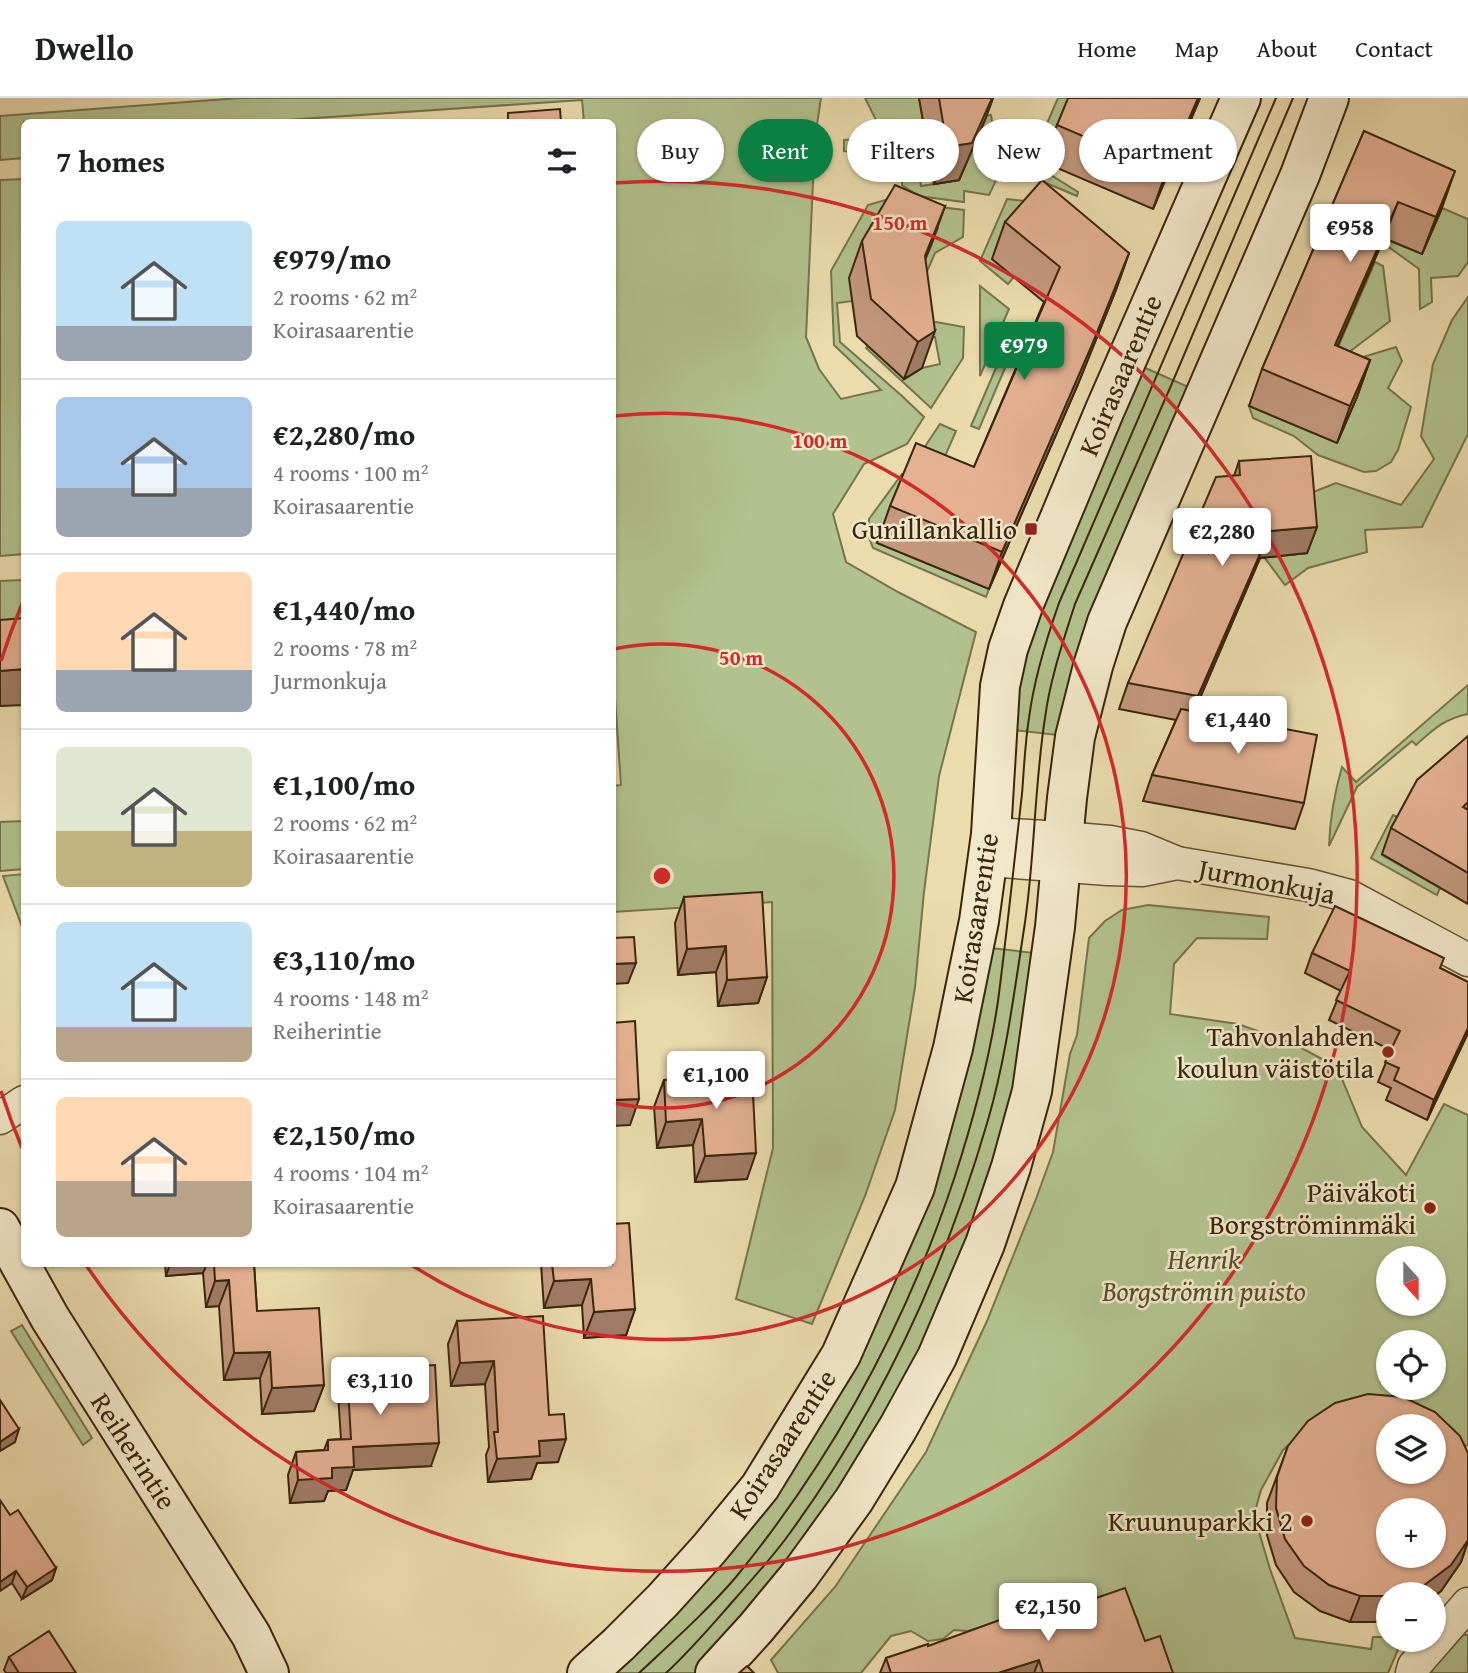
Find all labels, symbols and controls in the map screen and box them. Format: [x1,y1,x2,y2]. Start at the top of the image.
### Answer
text: Dwello [35,24,134,72]
text: Home [1078,31,1137,66]
text: Map [1175,31,1219,66]
text: About [1257,31,1317,66]
text: Contact [1355,31,1433,66]
chip: Buy [637,119,724,182]
chip: Rent [738,119,833,182]
chip: Filters [847,119,959,182]
chip: New [973,119,1065,182]
chip: Apartment [1079,119,1237,182]
text: 7 homes [56,139,165,183]
icon: filters [543,142,581,180]
pin: €958 [1309,204,1391,264]
text: 150 m [872,207,928,238]
text: €958 [1326,210,1374,243]
text: €979/mo [273,236,391,280]
icon: home [112,249,196,333]
text: 2 rooms · 62 m² [273,280,417,313]
street label: Koirasaarentie [1067,288,1172,462]
text: Koirasaarentie [273,313,414,346]
pin: €979 [983,322,1065,382]
text: €979 [1000,328,1048,361]
text: €2,280/mo [273,412,415,456]
icon: home [112,425,196,509]
text: 100 m [792,425,848,456]
text: 4 rooms · 100 m² [273,456,428,489]
text: Koirasaarentie [273,489,414,522]
place label: Gunillankallio [852,508,1017,549]
pin: €2,280 [1165,508,1279,568]
text: €2,280 [1189,514,1255,547]
marker: Gunillankallio [1023,521,1039,537]
text: €1,440/mo [273,587,415,631]
icon: home [112,600,196,684]
text: 2 rooms · 78 m² [273,631,417,664]
text: 50 m [719,642,763,673]
text: Jurmonkuja [273,664,387,697]
pin: €1,440 [1181,696,1295,756]
text: €1,440 [1205,702,1271,735]
text: €1,100/mo [273,762,415,806]
icon: home [112,775,196,859]
text: 2 rooms · 62 m² [273,806,417,839]
street label: Koirasaarentie [941,830,1008,1006]
text: Koirasaarentie [273,839,414,872]
street label: Jurmonkuja [1192,847,1340,914]
centre of rings [650,864,674,888]
text: €3,110/mo [273,937,415,981]
icon: home [112,950,196,1034]
text: 4 rooms · 148 m² [273,981,428,1014]
text: Reiherintie [273,1014,381,1047]
place label: Tahvonlahden koulun väistötila [1177,1015,1375,1088]
marker: Tahvonlahden koulun väistötila [1380,1044,1396,1060]
pin: €1,100 [659,1052,773,1111]
text: €1,100 [683,1057,749,1090]
text: €2,150/mo [273,1112,415,1156]
icon: home [112,1125,196,1209]
text: 4 rooms · 104 m² [273,1156,428,1189]
place label: Päiväkoti Borgströminmäki [1209,1171,1416,1244]
text: Koirasaarentie [273,1189,414,1222]
marker: Päiväkoti Borgströminmäki [1422,1200,1438,1216]
park label: Henrik Borgströmin puisto [1101,1238,1306,1311]
north arrow [1376,1246,1446,1316]
map controls [1376,1246,1446,1652]
button: locate [1376,1330,1446,1400]
pin: €3,110 [323,1358,437,1417]
street label: Koirasaarentie [718,1361,846,1527]
text: €3,110 [347,1363,413,1396]
street label: Reiherintie [81,1384,188,1517]
button: layers [1376,1414,1446,1484]
button: + [1376,1498,1446,1568]
place label: Kruunuparkki 2 [1108,1500,1293,1541]
marker: Kruunuparkki 2 [1299,1513,1315,1529]
button: − [1376,1582,1446,1652]
pin: €2,150 [991,1584,1105,1643]
text: €2,150 [1015,1589,1081,1622]

